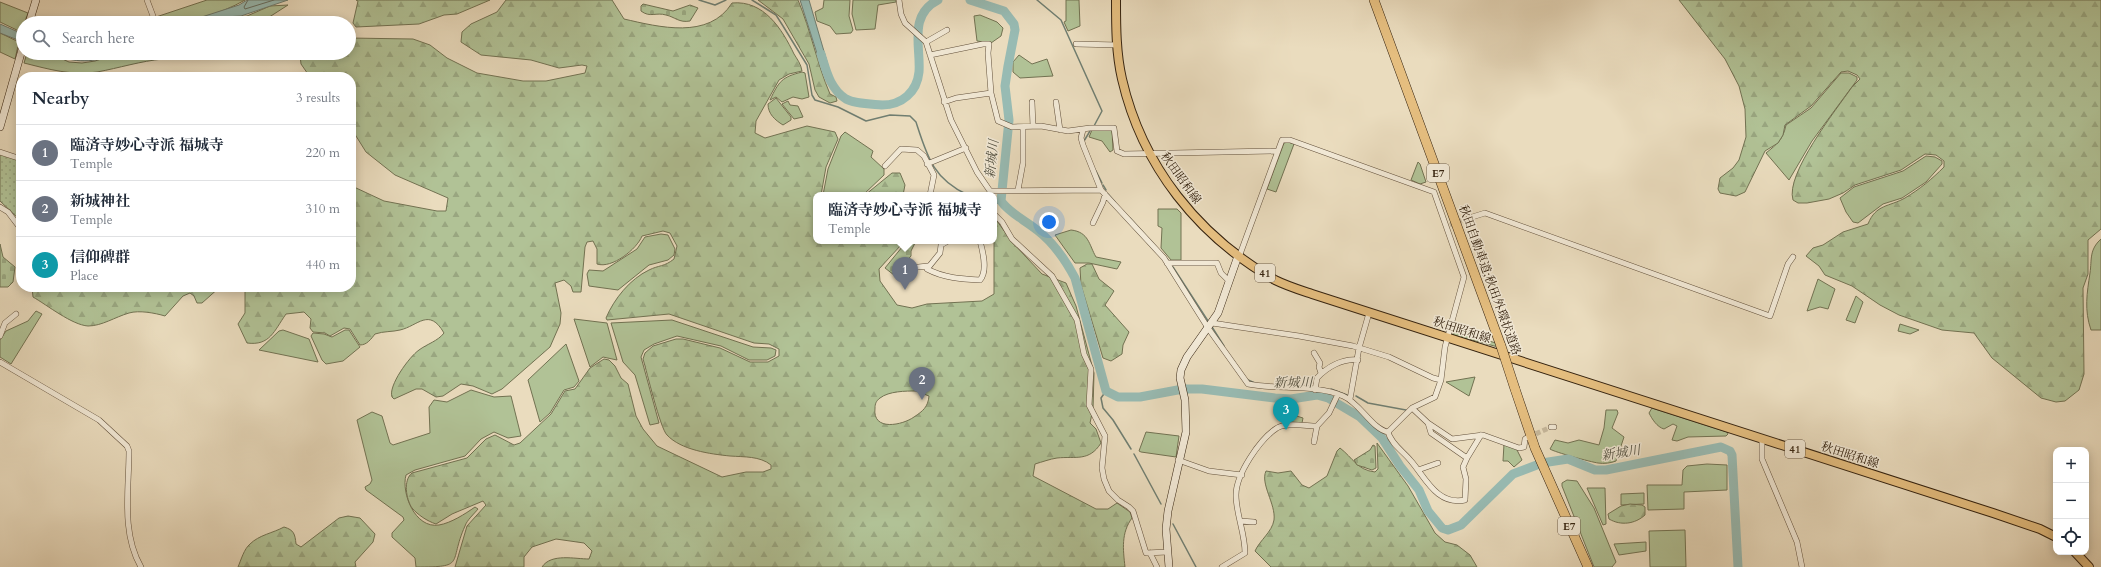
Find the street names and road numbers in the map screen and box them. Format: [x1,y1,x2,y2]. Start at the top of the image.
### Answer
street label: 秋田昭和線 [1157,149,1205,207]
road number: E7 [1427,164,1449,182]
street label: 秋田自動車道;秋田外環状道路 [1455,203,1525,357]
road number: 41 [1255,264,1275,282]
street label: 秋田昭和線 [1431,313,1493,347]
street label: 秋田昭和線 [1819,438,1881,472]
road number: 41 [1785,440,1805,458]
road number: E7 [1558,517,1580,535]

